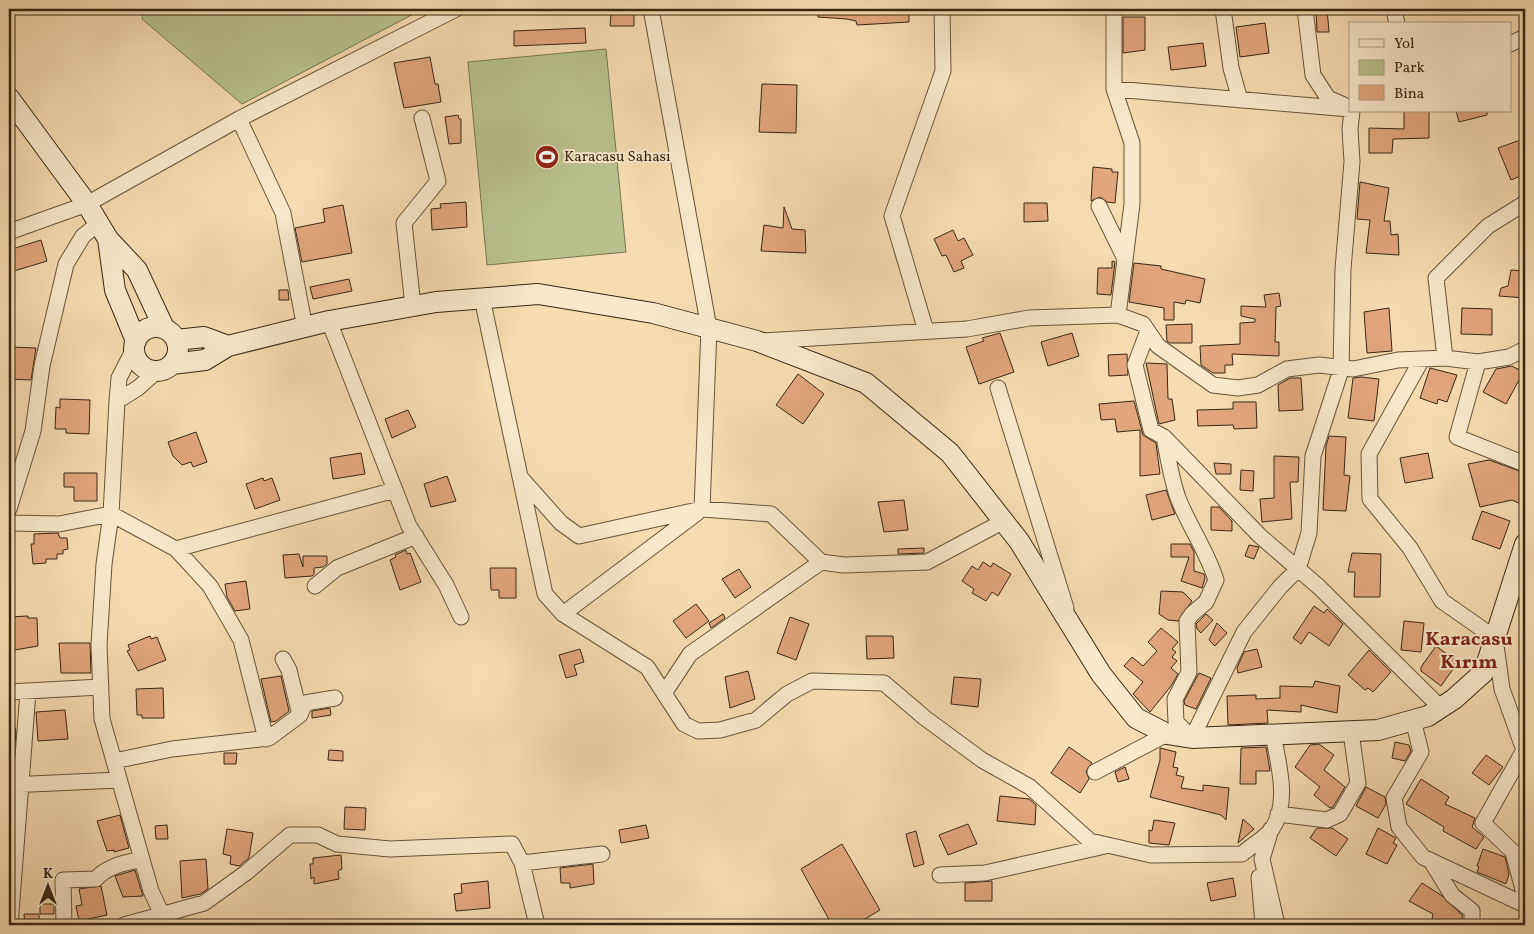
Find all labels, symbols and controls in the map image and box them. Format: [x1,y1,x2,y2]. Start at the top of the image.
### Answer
legend [1349,22,1512,112]
text: Yol [1394,34,1414,55]
text: Park [1394,58,1425,79]
text: Bina [1394,84,1424,105]
sports icon: Karacasu Sahası [534,144,560,170]
place label: Karacasu Sahası [564,147,671,168]
district label: Karacasu Kırım [1425,626,1513,677]
north arrow [22,862,72,912]
text: K [43,865,53,884]

